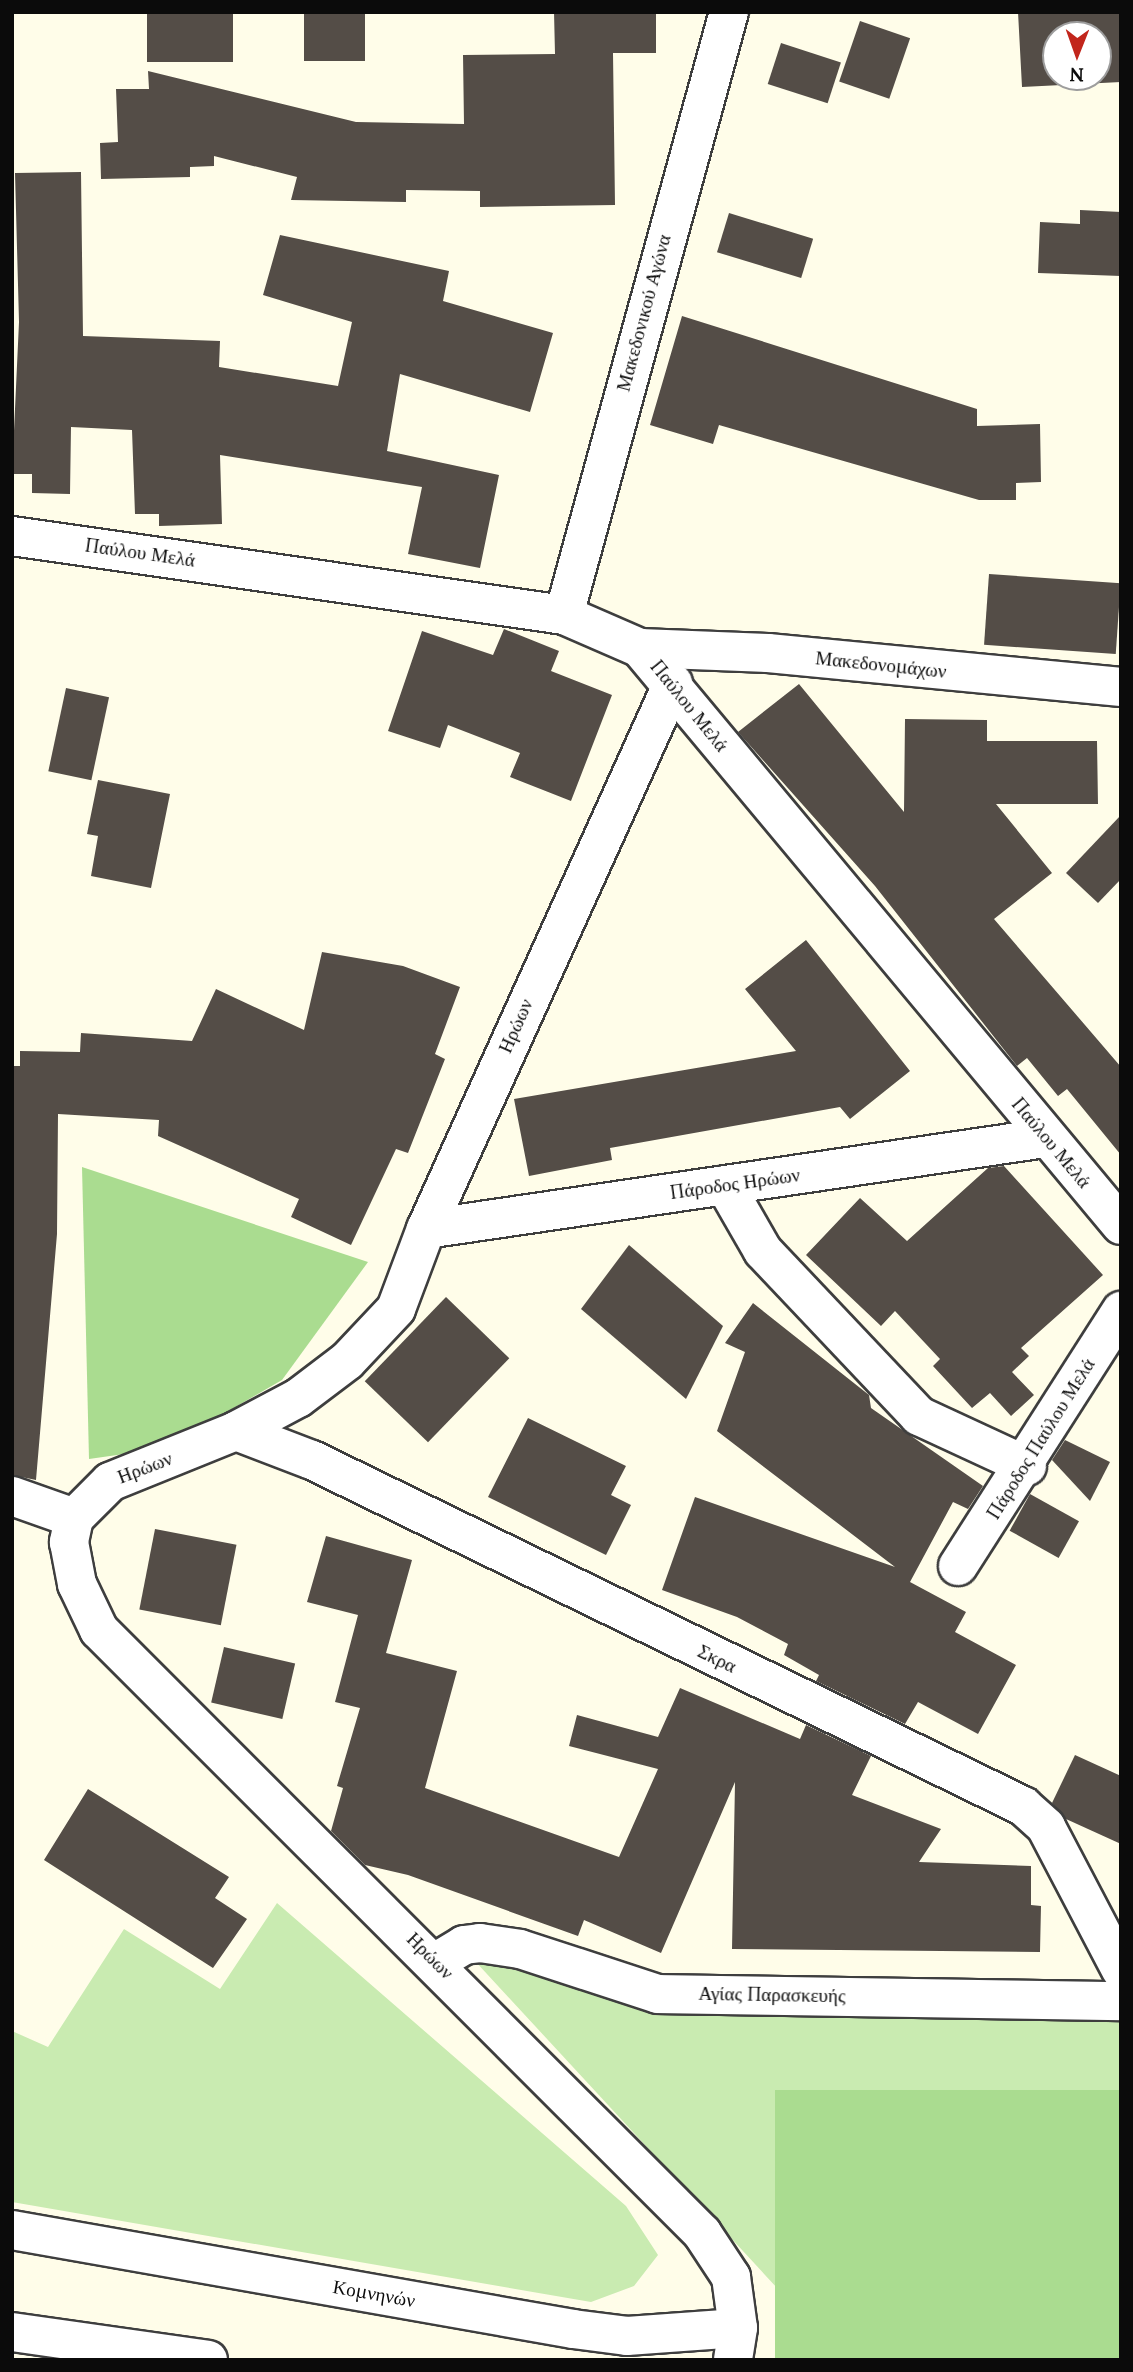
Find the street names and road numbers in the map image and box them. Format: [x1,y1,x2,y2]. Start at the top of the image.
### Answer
street label: Μακεδονικού Αγώνα [612,232,676,394]
street label: Παύλου Μελά [83,534,197,572]
street label: Μακεδονομάχων [814,647,948,683]
street label: Παύλου Μελά [645,656,733,756]
street label: Ηρώων [494,995,538,1057]
street label: Παύλου Μελά [1007,1093,1095,1193]
street label: Πάροδος Ηρώων [668,1164,802,1204]
street label: Πάροδος Παύλου Μελά [982,1354,1100,1524]
street label: Ηρώων [114,1447,176,1489]
street label: Σκρα [694,1640,740,1678]
street label: Ηρώων [402,1928,458,1984]
street label: Αγίας Παρασκευής [698,1982,846,2008]
street label: Κομνηνών [331,2276,417,2312]

